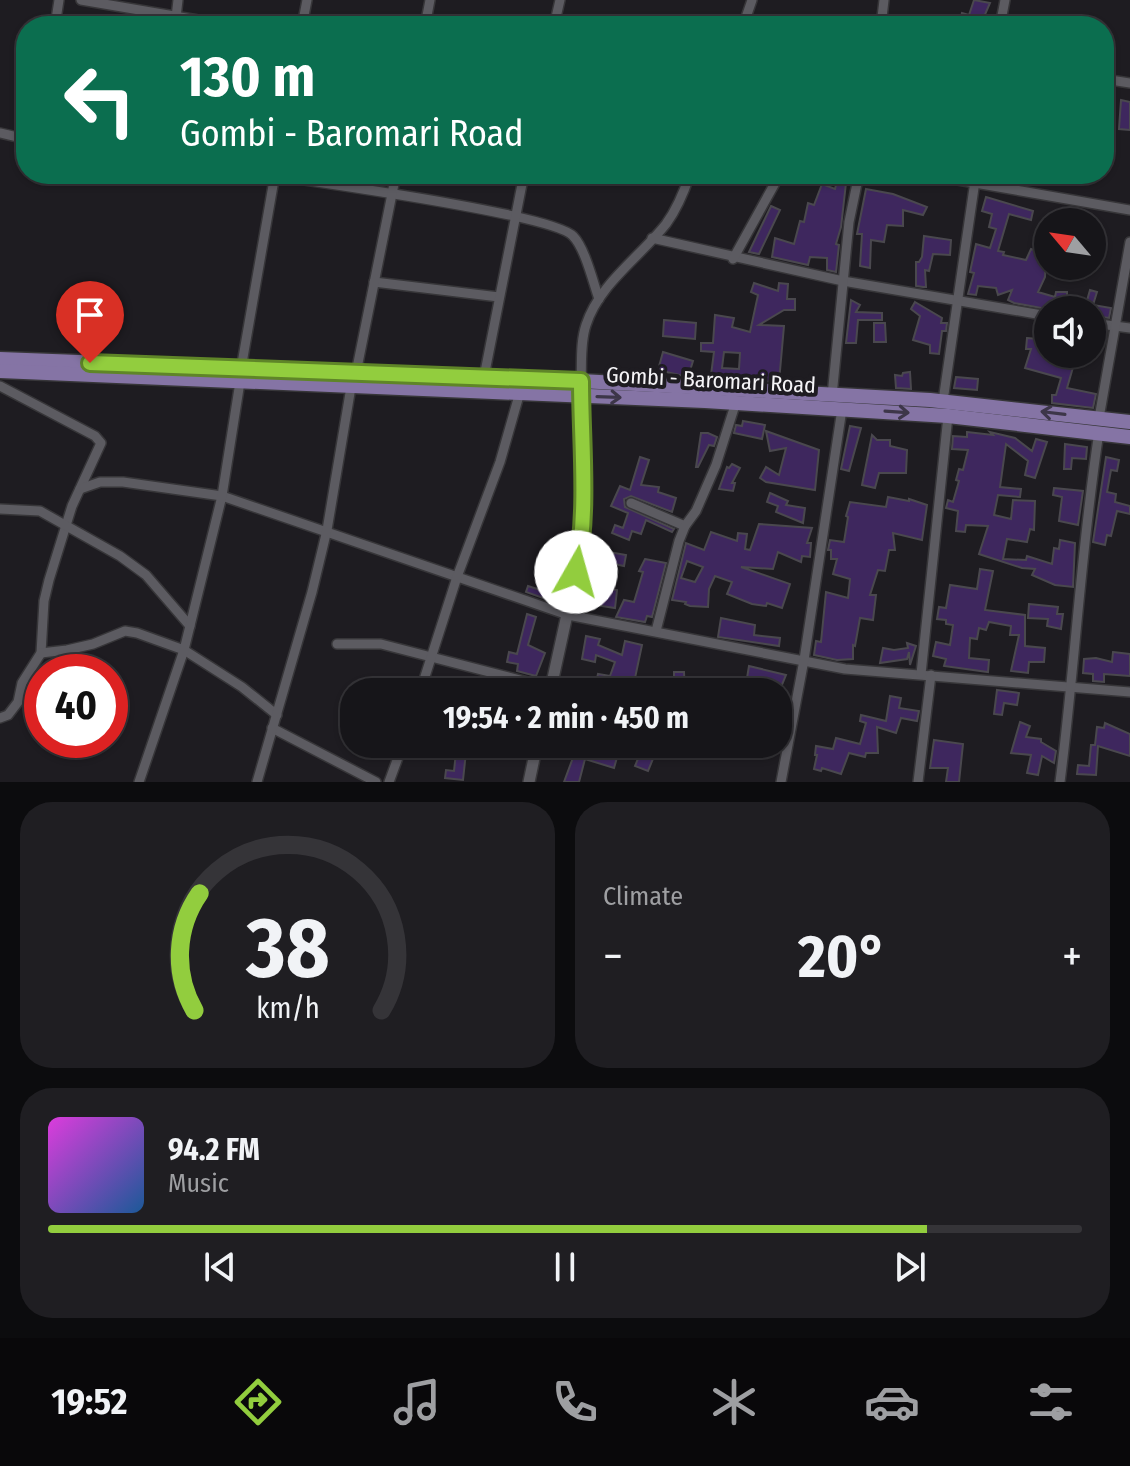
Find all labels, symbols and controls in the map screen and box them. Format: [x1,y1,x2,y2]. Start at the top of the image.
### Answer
text: 130 m [180,44,315,111]
icon: left [48,48,152,152]
text: Gombi - Baromari Road [180,112,524,156]
north arrow [1034,208,1106,280]
map controls [1034,208,1106,368]
pin [56,281,124,363]
icon: arrive [68,293,112,337]
button: sound [1034,296,1106,368]
street label: Gombi - Baromari Road [605,361,817,399]
one-way arrow [595,389,622,404]
one-way arrow [883,405,910,420]
one-way arrow [1040,405,1066,420]
position arrow [534,530,618,614]
speed limit sign: 40 [24,654,128,758]
text: 19:54 · 2 min · 450 m [443,700,689,736]
text: Climate [603,881,683,912]
text: 38 [245,899,329,999]
text: 20° [798,921,887,993]
text: − [603,930,623,983]
text: + [1062,930,1082,983]
text: km/h [256,991,319,1026]
text: 94.2 FM [168,1132,260,1168]
text: Music [168,1168,229,1199]
icon: previous [198,1245,242,1289]
icon: pause [543,1245,587,1289]
icon: next [888,1245,932,1289]
icon: directions [230,1374,286,1430]
icon: music [389,1374,445,1430]
icon: phone [547,1374,603,1430]
icon: climate [706,1374,762,1430]
icon: car [864,1374,920,1430]
icon: filters [1023,1374,1079,1430]
text: 19:52 [51,1380,128,1424]

